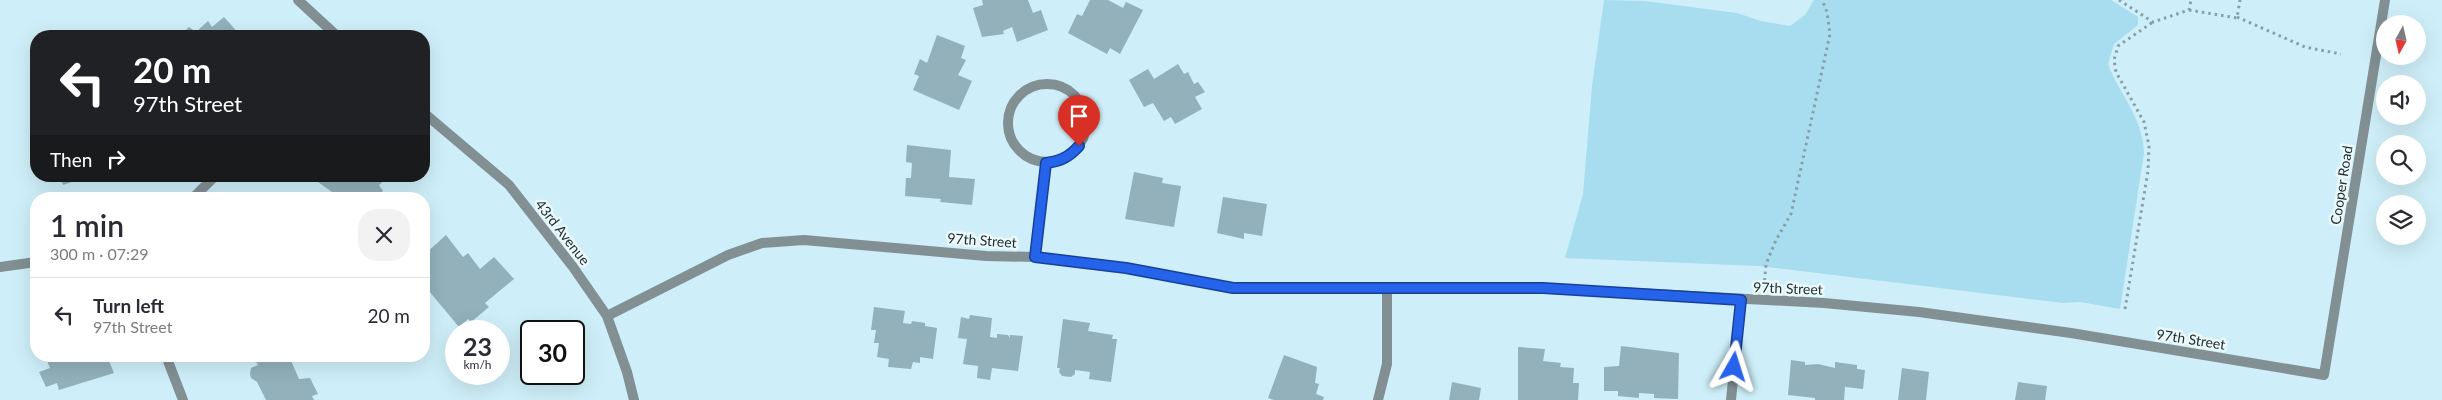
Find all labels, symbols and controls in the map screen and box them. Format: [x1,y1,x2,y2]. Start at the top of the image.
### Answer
north arrow [2376,15,2426,65]
map controls [2376,15,2426,245]
text: 20 m [133,48,211,90]
icon: left [50,50,115,115]
button: sound [2376,75,2426,125]
text: 97th Street [133,90,242,117]
pin [1058,95,1100,146]
icon: arrive [1065,102,1093,130]
button: search [2376,135,2426,185]
street label: Cooper Road [2326,144,2356,226]
icon: right [102,145,130,173]
text: Then [50,148,92,171]
button: layers [2376,195,2426,245]
street label: 43rd Avenue [532,196,594,268]
text: 1 min [50,207,124,243]
button: close [358,209,410,261]
street label: 97th Street [947,229,1017,251]
text: 300 m · 07:29 [50,244,149,263]
street label: 97th Street [1753,278,1823,298]
text: Turn left [93,294,164,317]
icon: left [50,301,78,329]
text: 20 m [367,304,410,327]
text: 97th Street [93,317,172,336]
speed limit sign: 30 [520,320,585,385]
street label: 97th Street [2155,325,2227,353]
text: 23 [463,331,492,361]
position arrow [1707,340,1759,392]
text: km/h [463,357,492,372]

